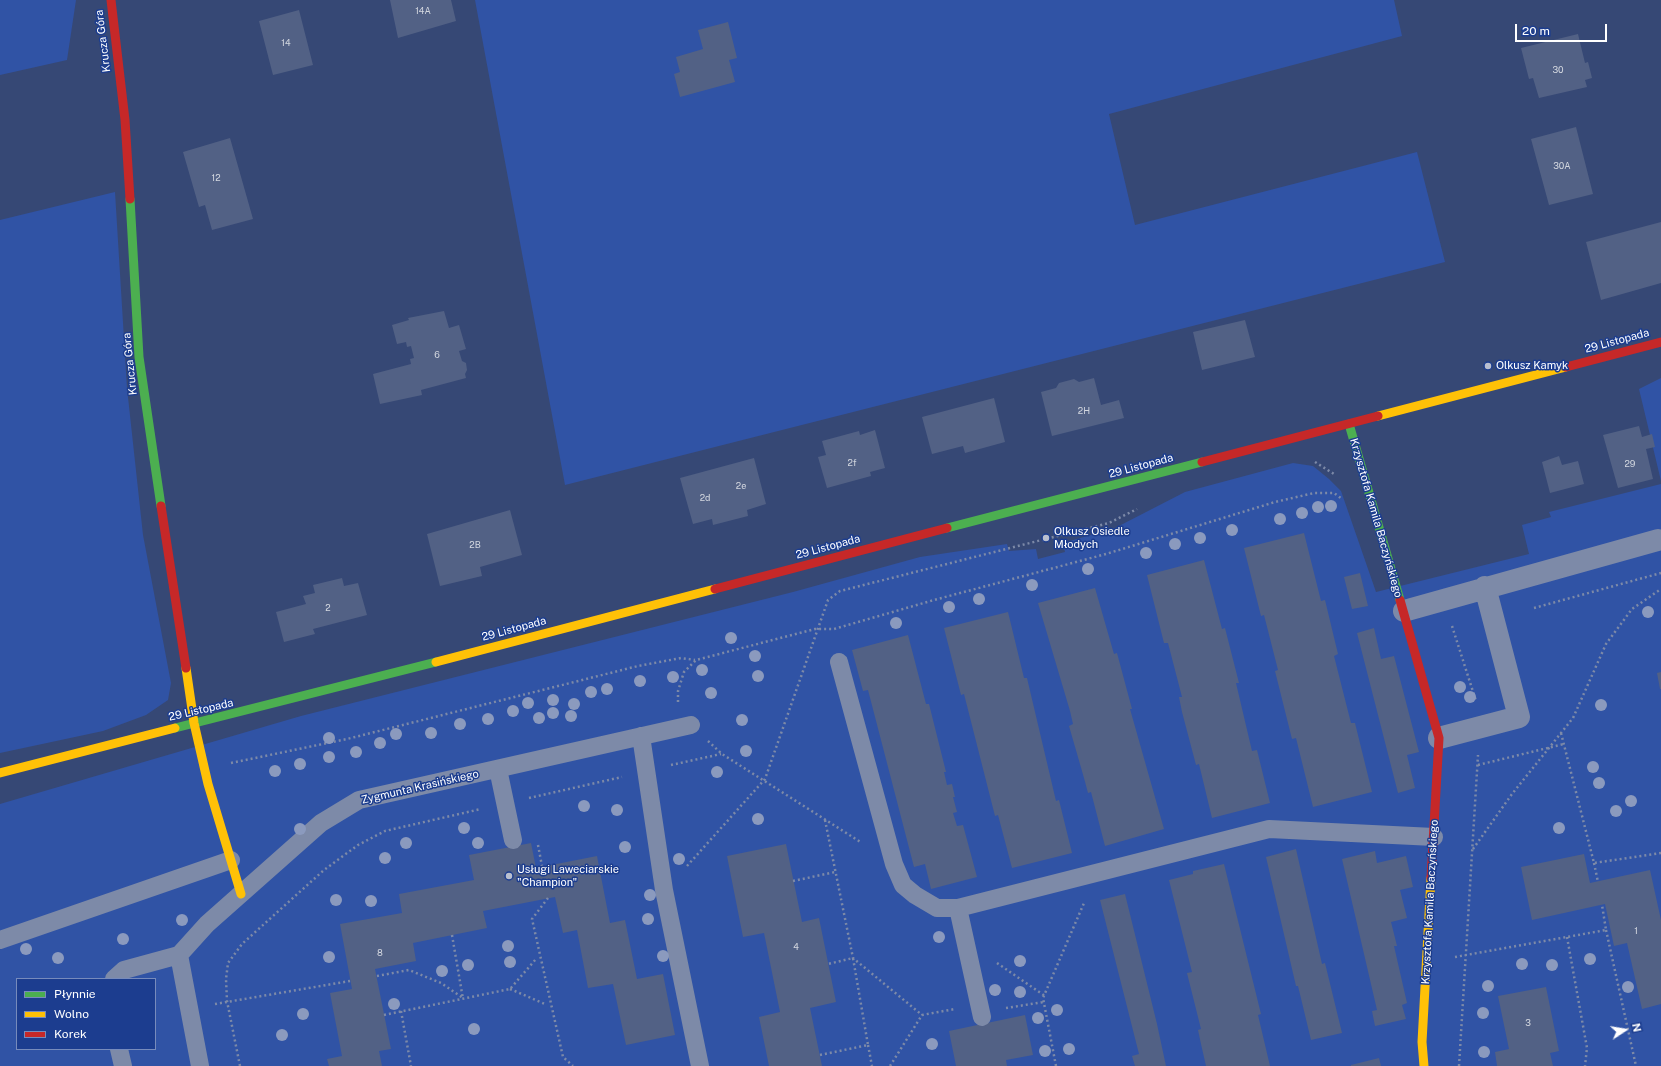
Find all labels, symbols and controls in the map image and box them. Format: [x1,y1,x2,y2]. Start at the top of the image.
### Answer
house number: 14A [415,6,431,16]
street label: Krucza Góra [93,9,113,73]
scale bar [1517,16,1609,42]
text: 20 m [1522,24,1550,38]
house number: 14 [281,38,291,48]
house number: 30 [1552,65,1564,75]
house number: 30A [1553,161,1571,171]
house number: 12 [211,173,221,183]
street label: 29 Listopada [1583,326,1651,356]
street label: Krucza Góra [120,332,140,396]
house number: 6 [434,350,440,360]
place label: Olkusz Kamyk [1496,359,1568,373]
marker: Olkusz Kamyk [1483,361,1493,371]
house number: 2H [1078,406,1090,416]
street label: Krzysztofa Kamila Baczyńskiego [1347,437,1405,599]
street label: 29 Listopada [1107,451,1175,481]
house number: 2f [848,458,856,468]
house number: 29 [1625,459,1635,469]
house number: 2e [736,481,746,491]
house number: 2d [700,493,710,503]
place label: Olkusz Osiedle Młodych [1054,525,1130,551]
street label: 29 Listopada [794,532,862,562]
marker: Olkusz Osiedle Młodych [1041,533,1051,543]
house number: 2B [469,540,481,550]
house number: 2 [325,603,331,613]
street label: 29 Listopada [480,614,548,644]
street label: 29 Listopada [167,696,235,724]
street label: Zygmunta Krasińskiego [360,767,480,807]
street label: Krzysztofa Kamila Baczyńskiego [1419,819,1441,985]
place label: Usługi Laweciarskie "Champion" [517,863,619,889]
marker: Usługi Laweciarskie "Champion" [504,871,514,881]
house number: 1 [1634,926,1638,936]
house number: 4 [793,942,799,952]
house number: 8 [377,948,383,958]
legend [16,978,156,1050]
text: Płynnie [54,987,96,1001]
text: Wolno [54,1007,89,1021]
north arrow [1605,1010,1645,1050]
house number: 3 [1525,1018,1531,1028]
text: N [1630,1022,1644,1033]
text: Korek [54,1027,87,1041]

